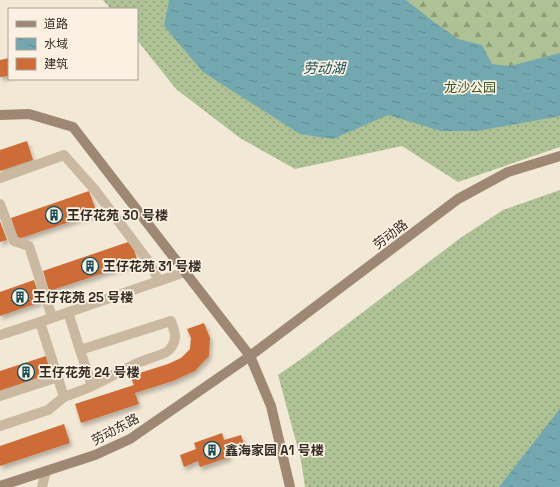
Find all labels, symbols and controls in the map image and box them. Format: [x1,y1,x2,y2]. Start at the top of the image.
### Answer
legend [8,8,138,80]
text: 道路 [44,16,68,32]
text: 水域 [44,36,68,52]
text: 建筑 [44,56,68,72]
water label: 劳动湖 [303,59,347,77]
park label: 龙沙公园 [444,79,496,96]
building icon: 王仔花苑 30 号楼 [44,205,64,225]
place label: 王仔花苑 30 号楼 [67,207,168,224]
street label: 劳动路 [370,216,411,253]
building icon: 王仔花苑 31 号楼 [80,256,100,276]
place label: 王仔花苑 31 号楼 [103,258,201,275]
building icon: 王仔花苑 25 号楼 [10,287,30,307]
place label: 王仔花苑 25 号楼 [33,289,133,306]
building icon: 王仔花苑 24 号楼 [16,362,36,382]
place label: 王仔花苑 24 号楼 [39,364,139,381]
street label: 劳动东路 [88,410,142,449]
building icon: 鑫海家园 A1 号楼 [202,440,222,460]
place label: 鑫海家园 A1 号楼 [225,442,324,459]

